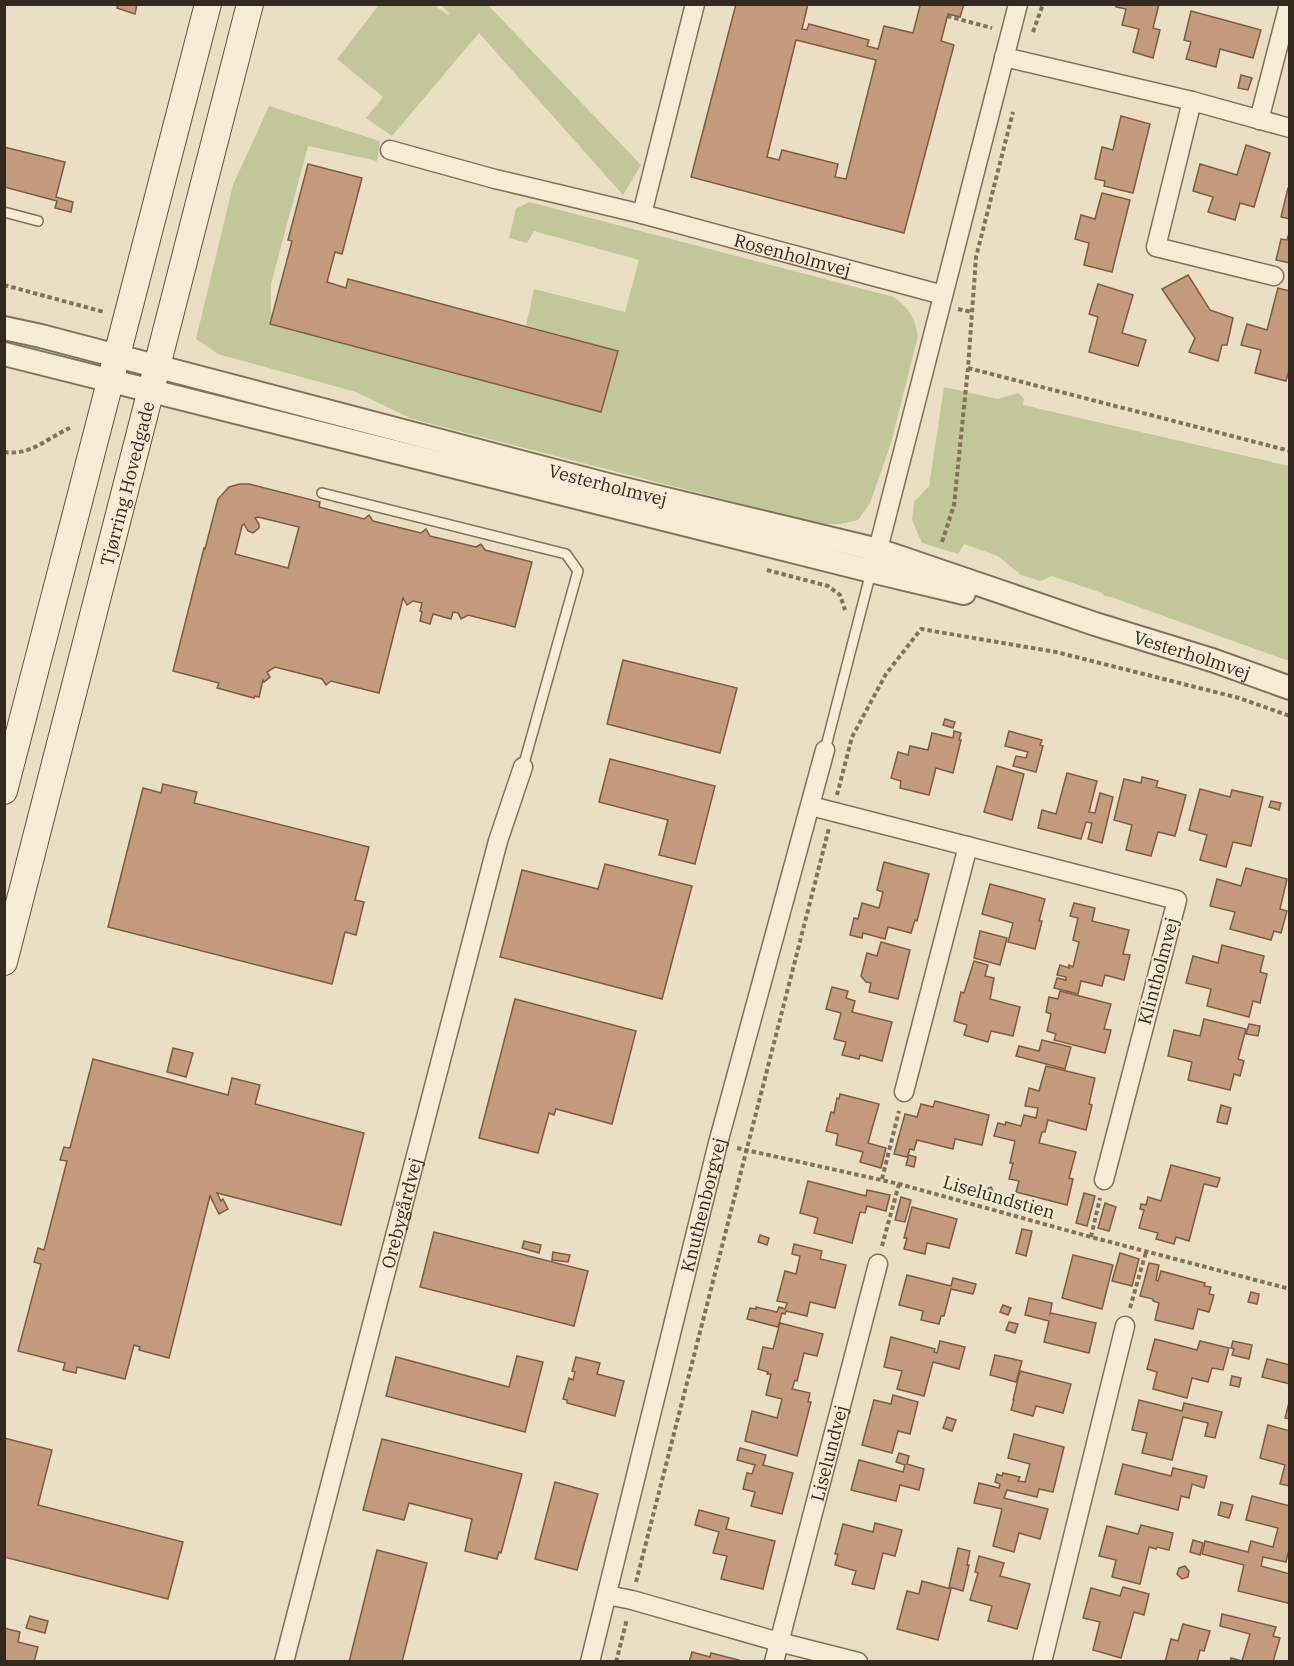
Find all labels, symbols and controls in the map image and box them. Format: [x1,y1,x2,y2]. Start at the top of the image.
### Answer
street label: Rosenholmvej [732,228,854,281]
street label: Tjørring Hovedgade [95,399,159,568]
street label: Vesterholmvej [546,458,670,510]
street label: Vesterholmvej [1131,625,1254,684]
street label: Klintholmvej [1133,915,1183,1027]
street label: Knuthenborgvej [675,1135,730,1274]
street label: Orebygårdvej [376,1155,426,1271]
street label: Liselundstien [940,1170,1058,1224]
street label: Liselundvej [805,1402,852,1504]

